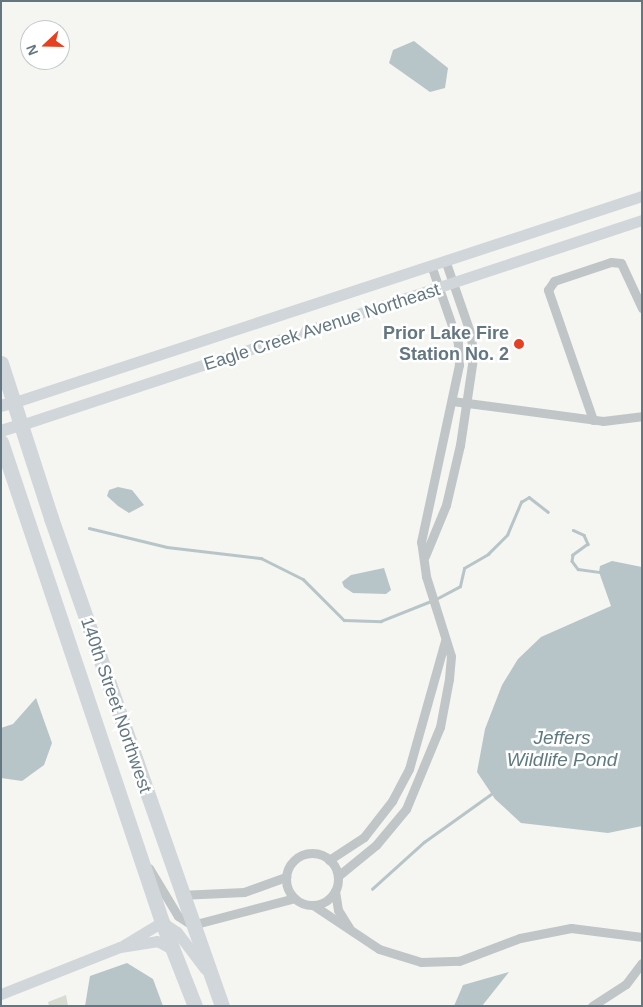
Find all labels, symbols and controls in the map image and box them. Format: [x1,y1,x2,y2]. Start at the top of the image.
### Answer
north arrow [20,20,70,70]
text: N [23,42,41,58]
street label: Eagle Creek Avenue Northeast [201,278,443,376]
place label: Prior Lake Fire Station No. 2 [383,323,509,366]
marker: Prior Lake Fire Station No. 2 [513,338,525,350]
street label: 140th Street Northwest [76,614,156,796]
water label: Jeffers Wildlife Pond [507,727,617,771]

